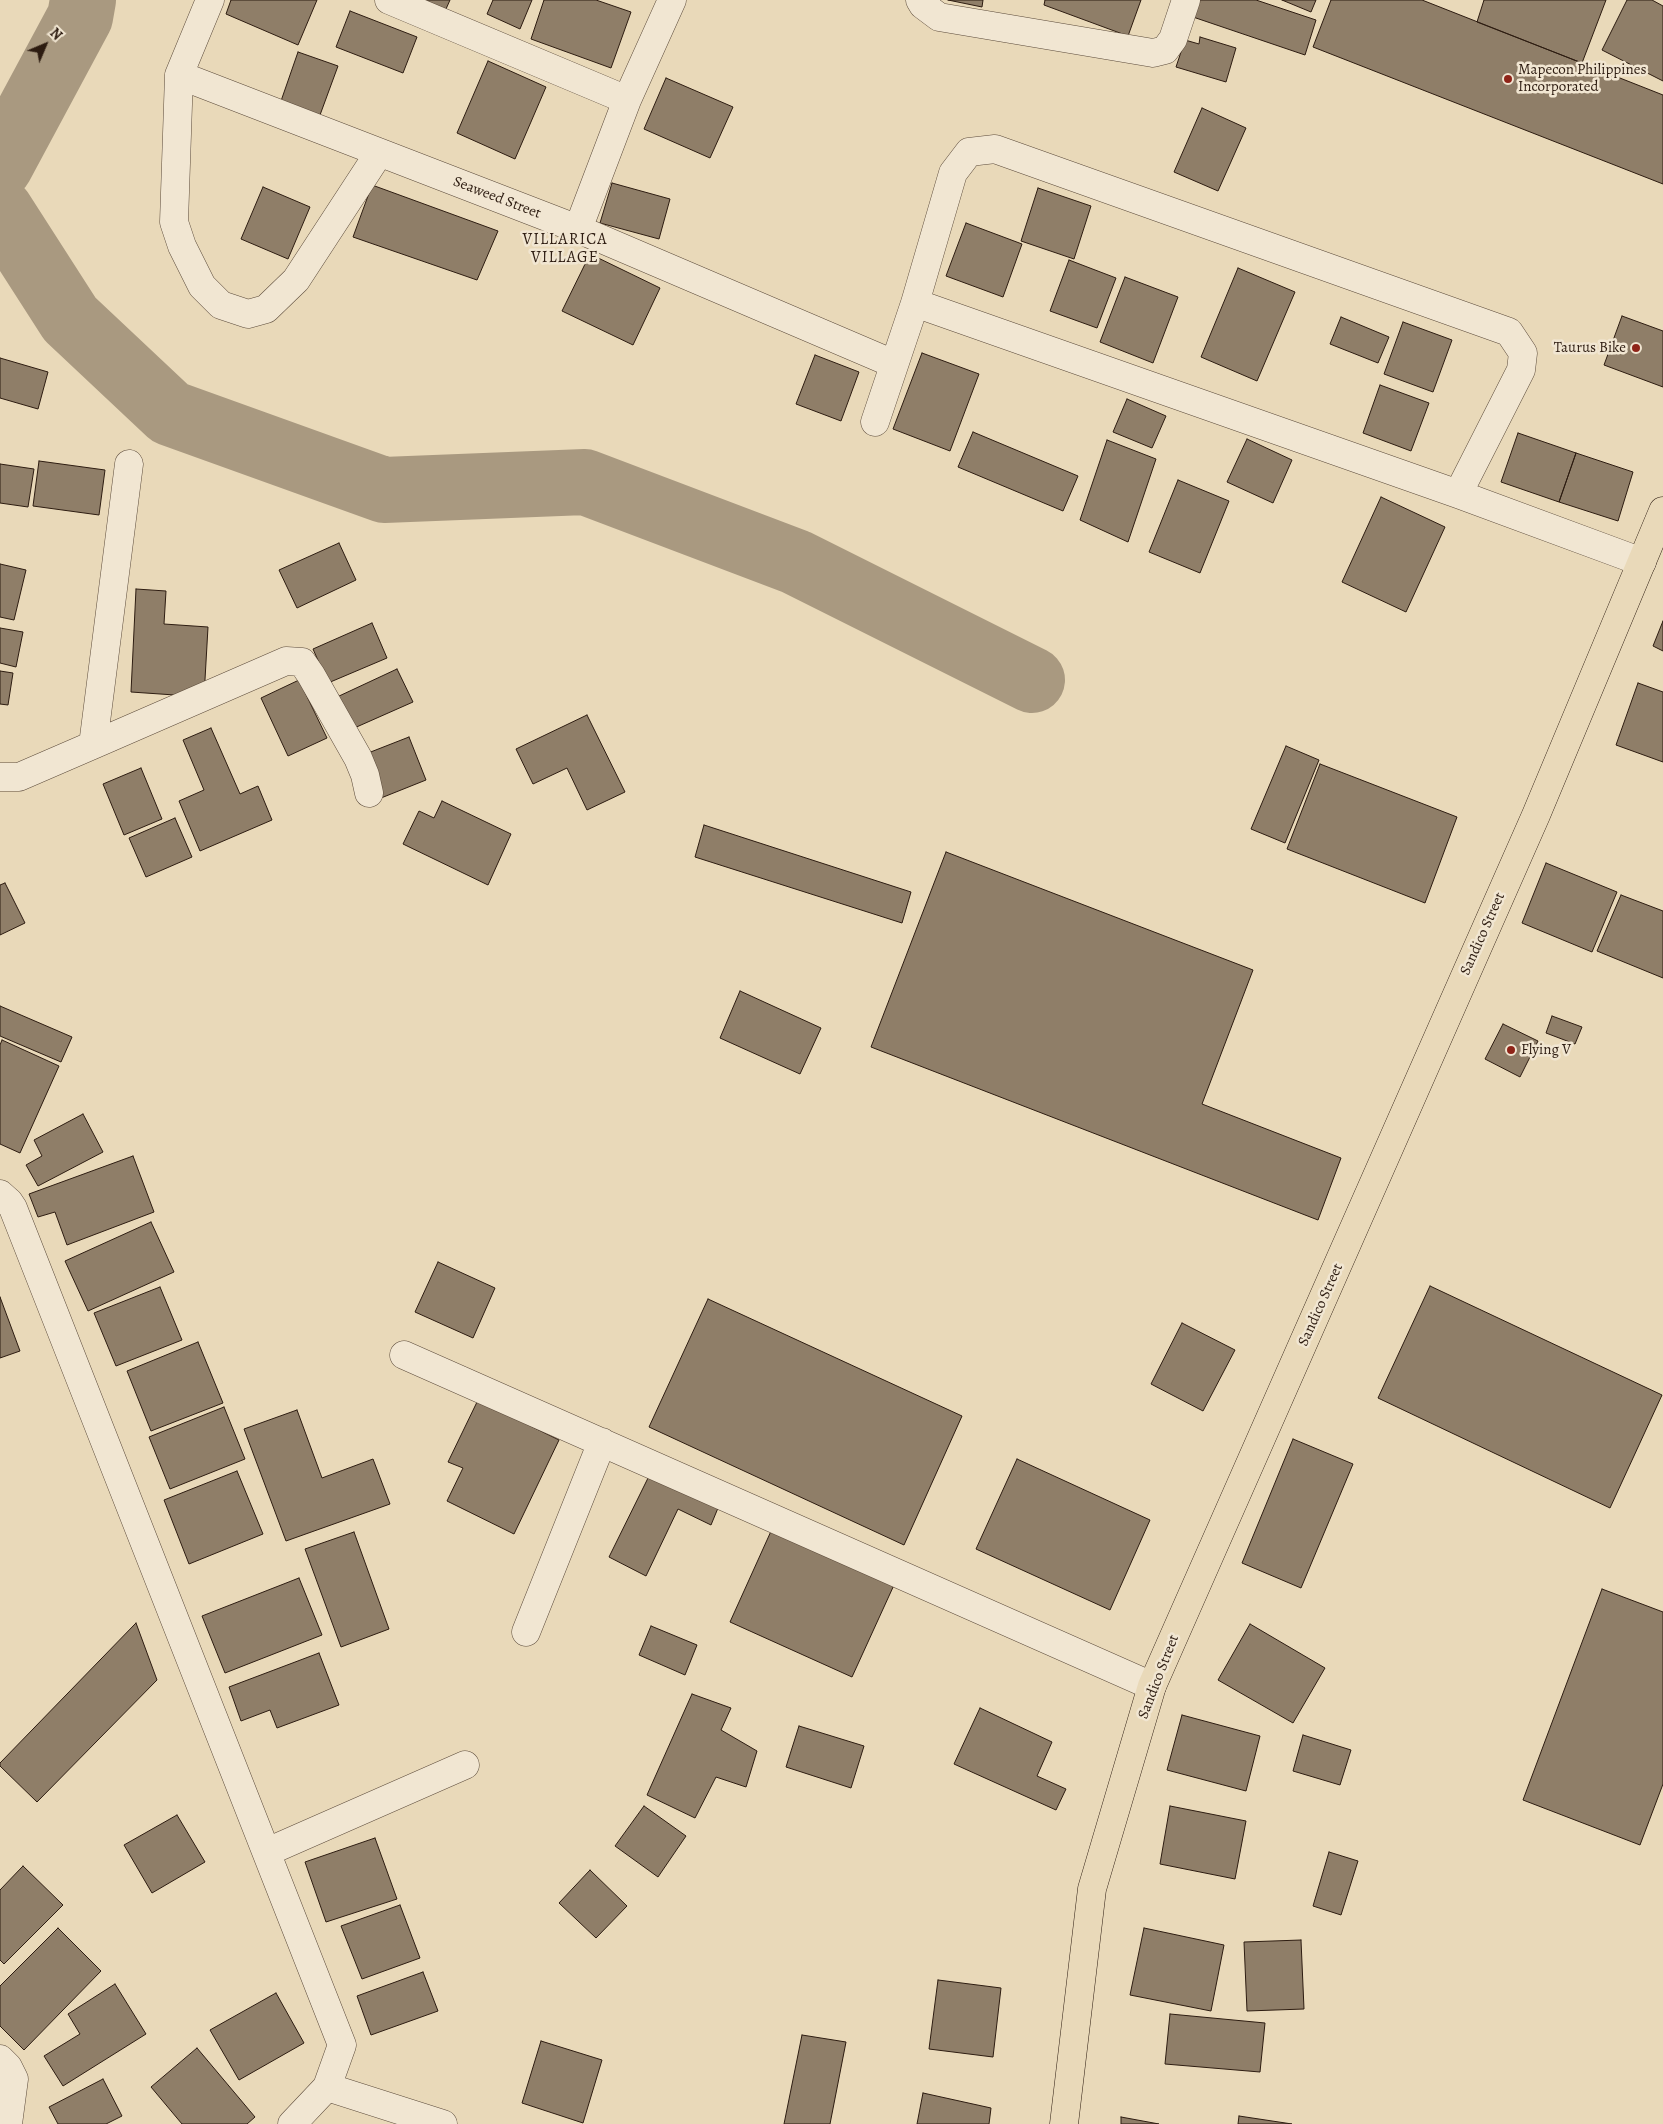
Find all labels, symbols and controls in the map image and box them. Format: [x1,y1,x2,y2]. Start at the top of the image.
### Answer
north arrow [20,20,70,70]
text: N [46,24,66,44]
place label: Mapecon Philippines Incorporated [1518,61,1646,96]
marker: Mapecon Philippines Incorporated [1502,73,1514,85]
street label: Seaweed Street [450,173,544,223]
district label: VILLARICA VILLAGE [521,230,609,268]
place label: Taurus Bike [1554,339,1626,357]
marker: Taurus Bike [1630,342,1642,354]
street label: Sandico Street [1457,890,1509,978]
place label: Flying V [1521,1041,1571,1059]
marker: Flying V [1505,1044,1517,1056]
street label: Sandico Street [1295,1261,1347,1349]
street label: Sandico Street [1135,1632,1183,1722]

